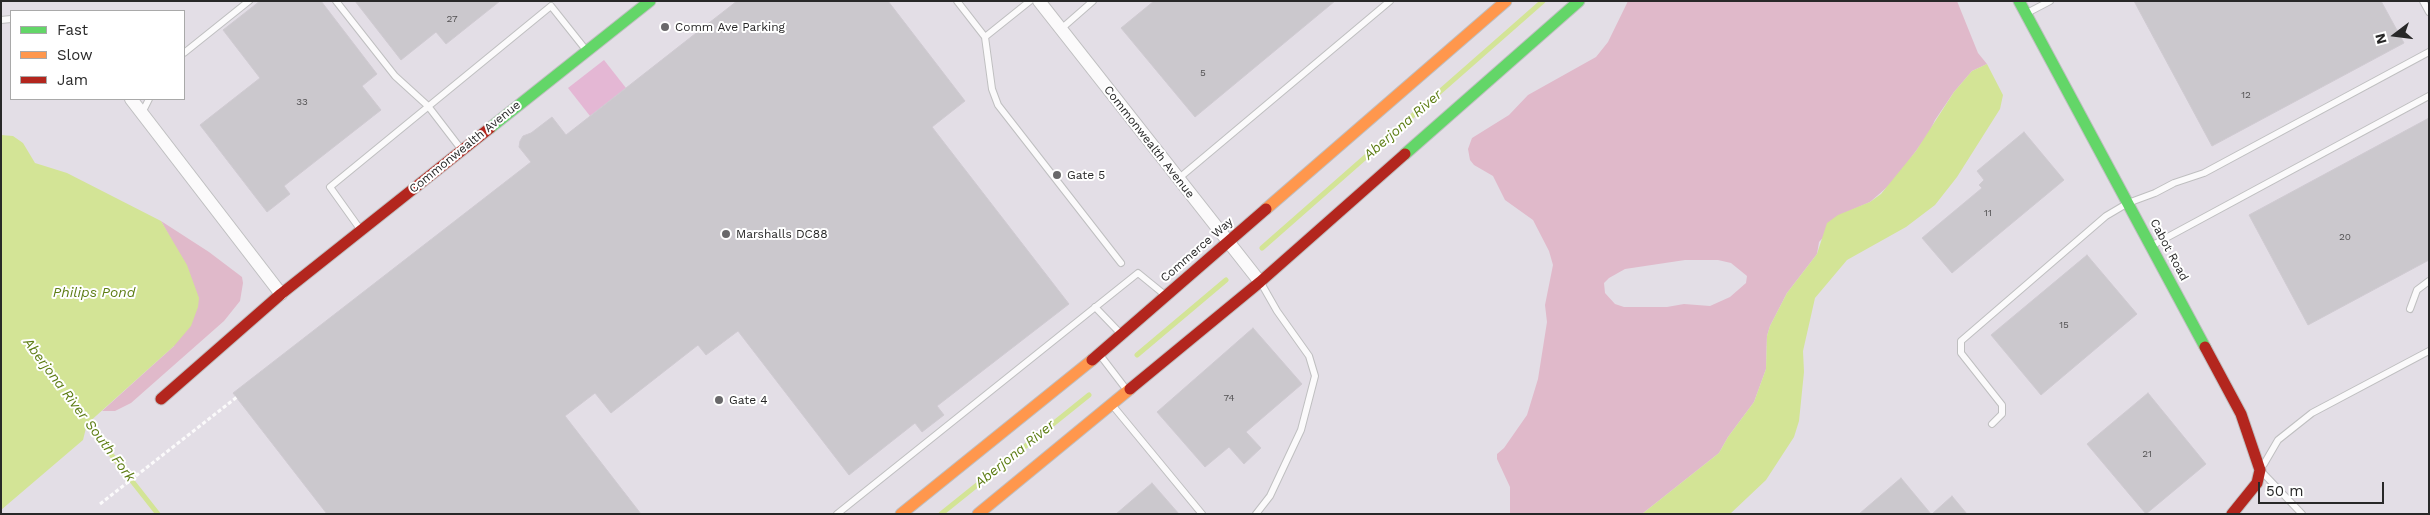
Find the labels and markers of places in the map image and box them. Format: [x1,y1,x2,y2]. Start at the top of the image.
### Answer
place label: Comm Ave Parking [675,20,785,34]
marker: Comm Ave Parking [659,21,671,33]
place label: Gate 5 [1067,168,1105,182]
marker: Gate 5 [1051,169,1063,181]
place label: Marshalls DC88 [736,227,828,241]
marker: Marshalls DC88 [720,228,732,240]
place label: Gate 4 [729,393,768,407]
marker: Gate 4 [713,394,725,406]

